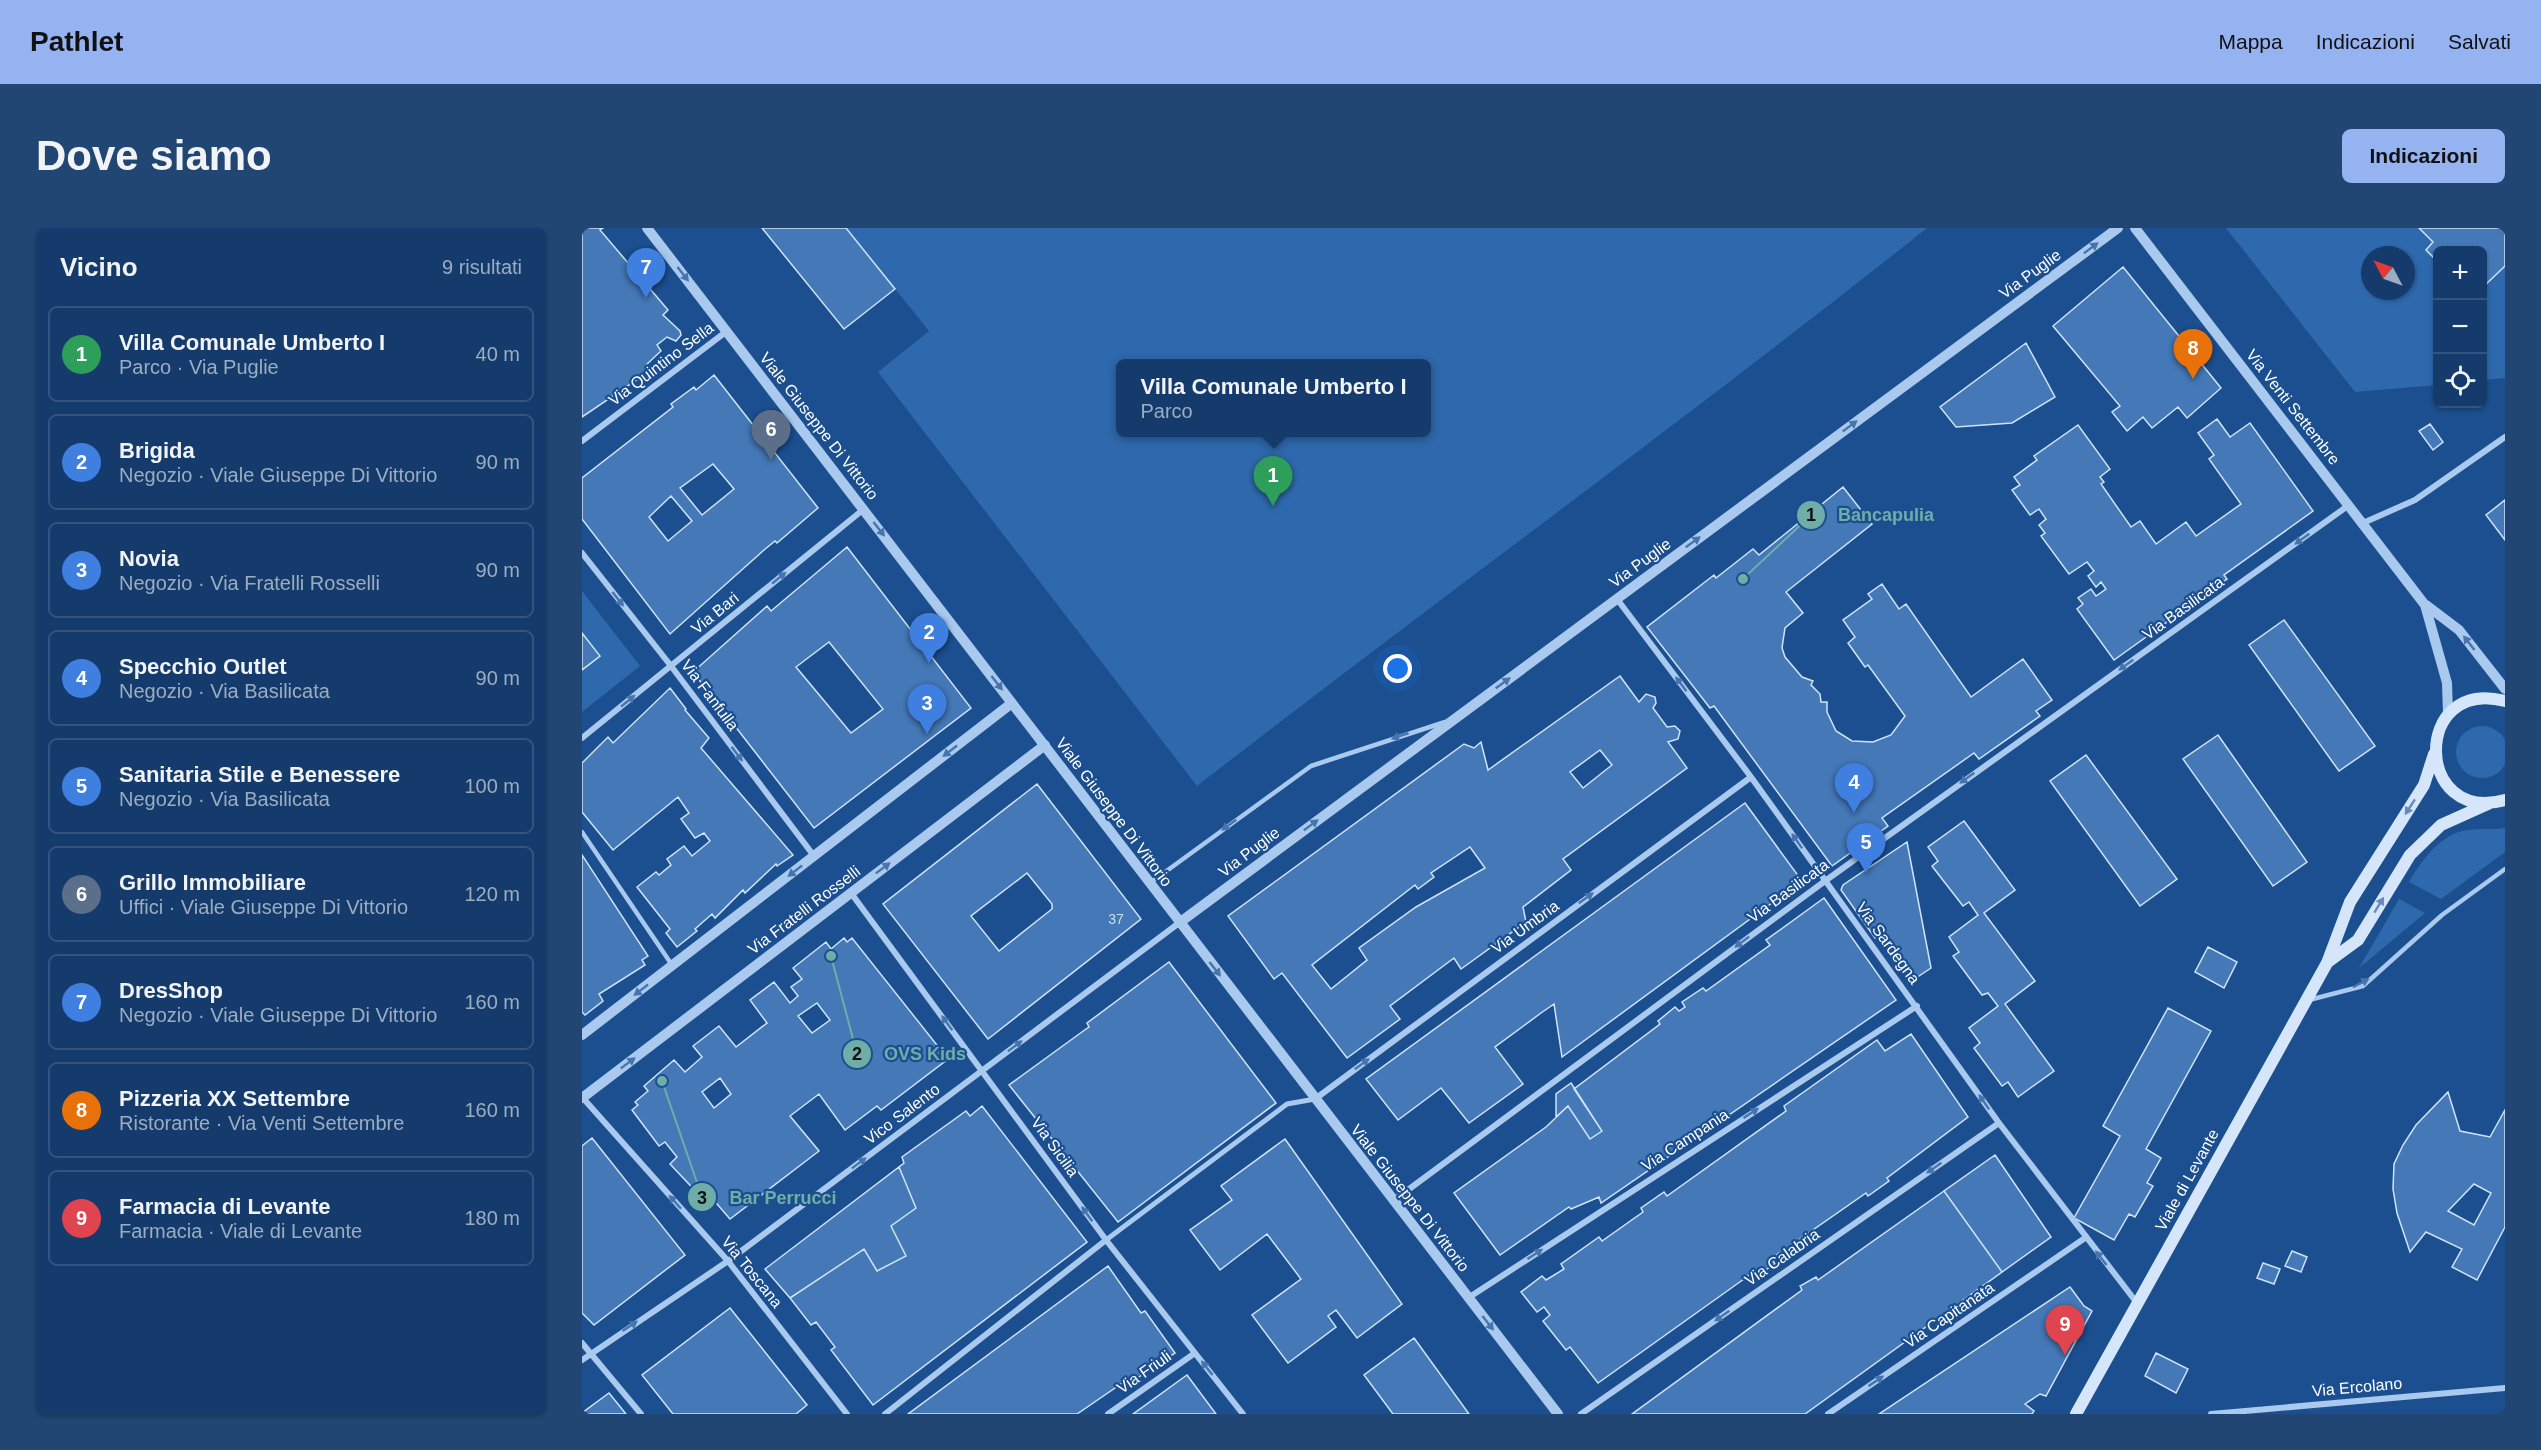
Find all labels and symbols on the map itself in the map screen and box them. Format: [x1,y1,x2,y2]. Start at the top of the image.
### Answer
one-way arrow [2083,242,2099,254]
street label: Via Puglie [1996,246,2064,302]
north arrow [2361,246,2415,300]
pin: 7 [626,248,666,298]
one-way arrow [676,267,688,282]
street label: Via Quintino Sella [605,319,717,409]
pin: 8 [2174,330,2212,379]
street label: Via Venti Settembre [2243,346,2343,468]
street label: Viale Giuseppe Di Vittorio [756,349,882,503]
pin: 6 [752,410,790,460]
one-way arrow [1842,420,1858,432]
pin: 1 [1254,456,1292,506]
callout: Bancapulia [1796,497,1946,533]
text: 1 [1806,505,1816,525]
text: Bancapulia [1838,505,1935,525]
one-way arrow [872,521,884,536]
one-way arrow [2294,533,2310,545]
street label: Via Puglie [1606,535,1674,591]
one-way arrow [1686,537,1701,549]
one-way arrow [771,572,787,585]
street label: Via Basilicata [2139,573,2227,643]
street label: Via Bari [688,589,742,637]
one-way arrow [612,591,625,607]
pin: 2 [910,614,948,663]
one-way arrow [2463,635,2476,651]
your location [1383,654,1412,683]
street label: Via Fanfulla [678,656,742,734]
one-way arrow [2118,659,2134,671]
one-way arrow [991,676,1003,691]
one-way arrow [1675,676,1687,692]
one-way arrow [1494,677,1510,689]
pin: 3 [908,684,946,734]
one-way arrow [620,696,635,708]
one-way arrow [1391,732,1409,742]
street label: Viale Giuseppe Di Vittorio [1053,734,1176,890]
one-way arrow [942,745,957,757]
one-way arrow [731,746,743,761]
pin: 4 [1834,764,1874,813]
one-way arrow [1960,772,1975,784]
one-way arrow [2404,799,2415,815]
one-way arrow [1222,819,1237,831]
one-way arrow [1303,820,1318,832]
street label: Via Puglie [1215,824,1283,880]
pin: 5 [1846,824,1886,873]
one-way arrow [1791,834,1803,850]
street label: Via Basilicata [1744,856,1832,926]
street label: Via Fratelli Rosselli [745,862,863,958]
one-way arrow [875,862,891,874]
one-way arrow [788,864,803,876]
one-way arrow [1579,893,1594,905]
street label: Via Umbria [1488,897,1562,957]
one-way arrow [2374,897,2385,913]
street label: Via Sardegna [1853,899,1923,987]
house number: 37 [1108,911,1124,927]
one-way arrow [1734,936,1749,948]
one-way arrow [1209,961,1221,977]
one-way arrow [2352,979,2370,989]
one-way arrow [633,983,648,995]
one-way arrow [941,1015,953,1031]
callout: OVS Kids [842,1036,978,1072]
one-way arrow [1006,1040,1022,1052]
text: 2 [852,1044,862,1064]
text: OVS Kids [884,1044,966,1064]
one-way arrow [621,1057,636,1069]
one-way arrow [1354,1058,1370,1070]
street label: Vico Salento [861,1080,943,1148]
one-way arrow [1978,1094,1990,1110]
street label: Via Campania [1638,1106,1732,1174]
one-way arrow [1743,1108,1759,1119]
street label: Via Sicilia [1028,1114,1082,1180]
street label: Viale Giuseppe Di Vittorio [1347,1121,1473,1275]
street label: Viale di Levante [2152,1126,2222,1234]
one-way arrow [851,1158,866,1170]
one-way arrow [1926,1162,1942,1173]
callout: Bar Perrucci [687,1179,848,1215]
text: 3 [697,1188,707,1208]
text: Bar Perrucci [729,1188,837,1208]
one-way arrow [669,1195,682,1210]
one-way arrow [1081,1206,1093,1222]
street label: Via Calabria [1742,1225,1823,1289]
street label: Via Toscana [718,1233,786,1311]
one-way arrow [1527,1249,1543,1260]
one-way arrow [2094,1250,2107,1266]
street label: Via Capitanata [1901,1279,1997,1351]
pin: 9 [2046,1306,2084,1355]
one-way arrow [1715,1310,1731,1322]
one-way arrow [1481,1315,1494,1331]
one-way arrow [622,1321,638,1332]
street label: Via Friuli [1114,1347,1174,1397]
one-way arrow [1201,1360,1213,1376]
one-way arrow [1868,1375,1884,1387]
street label: Via Ercolano [2311,1375,2403,1399]

